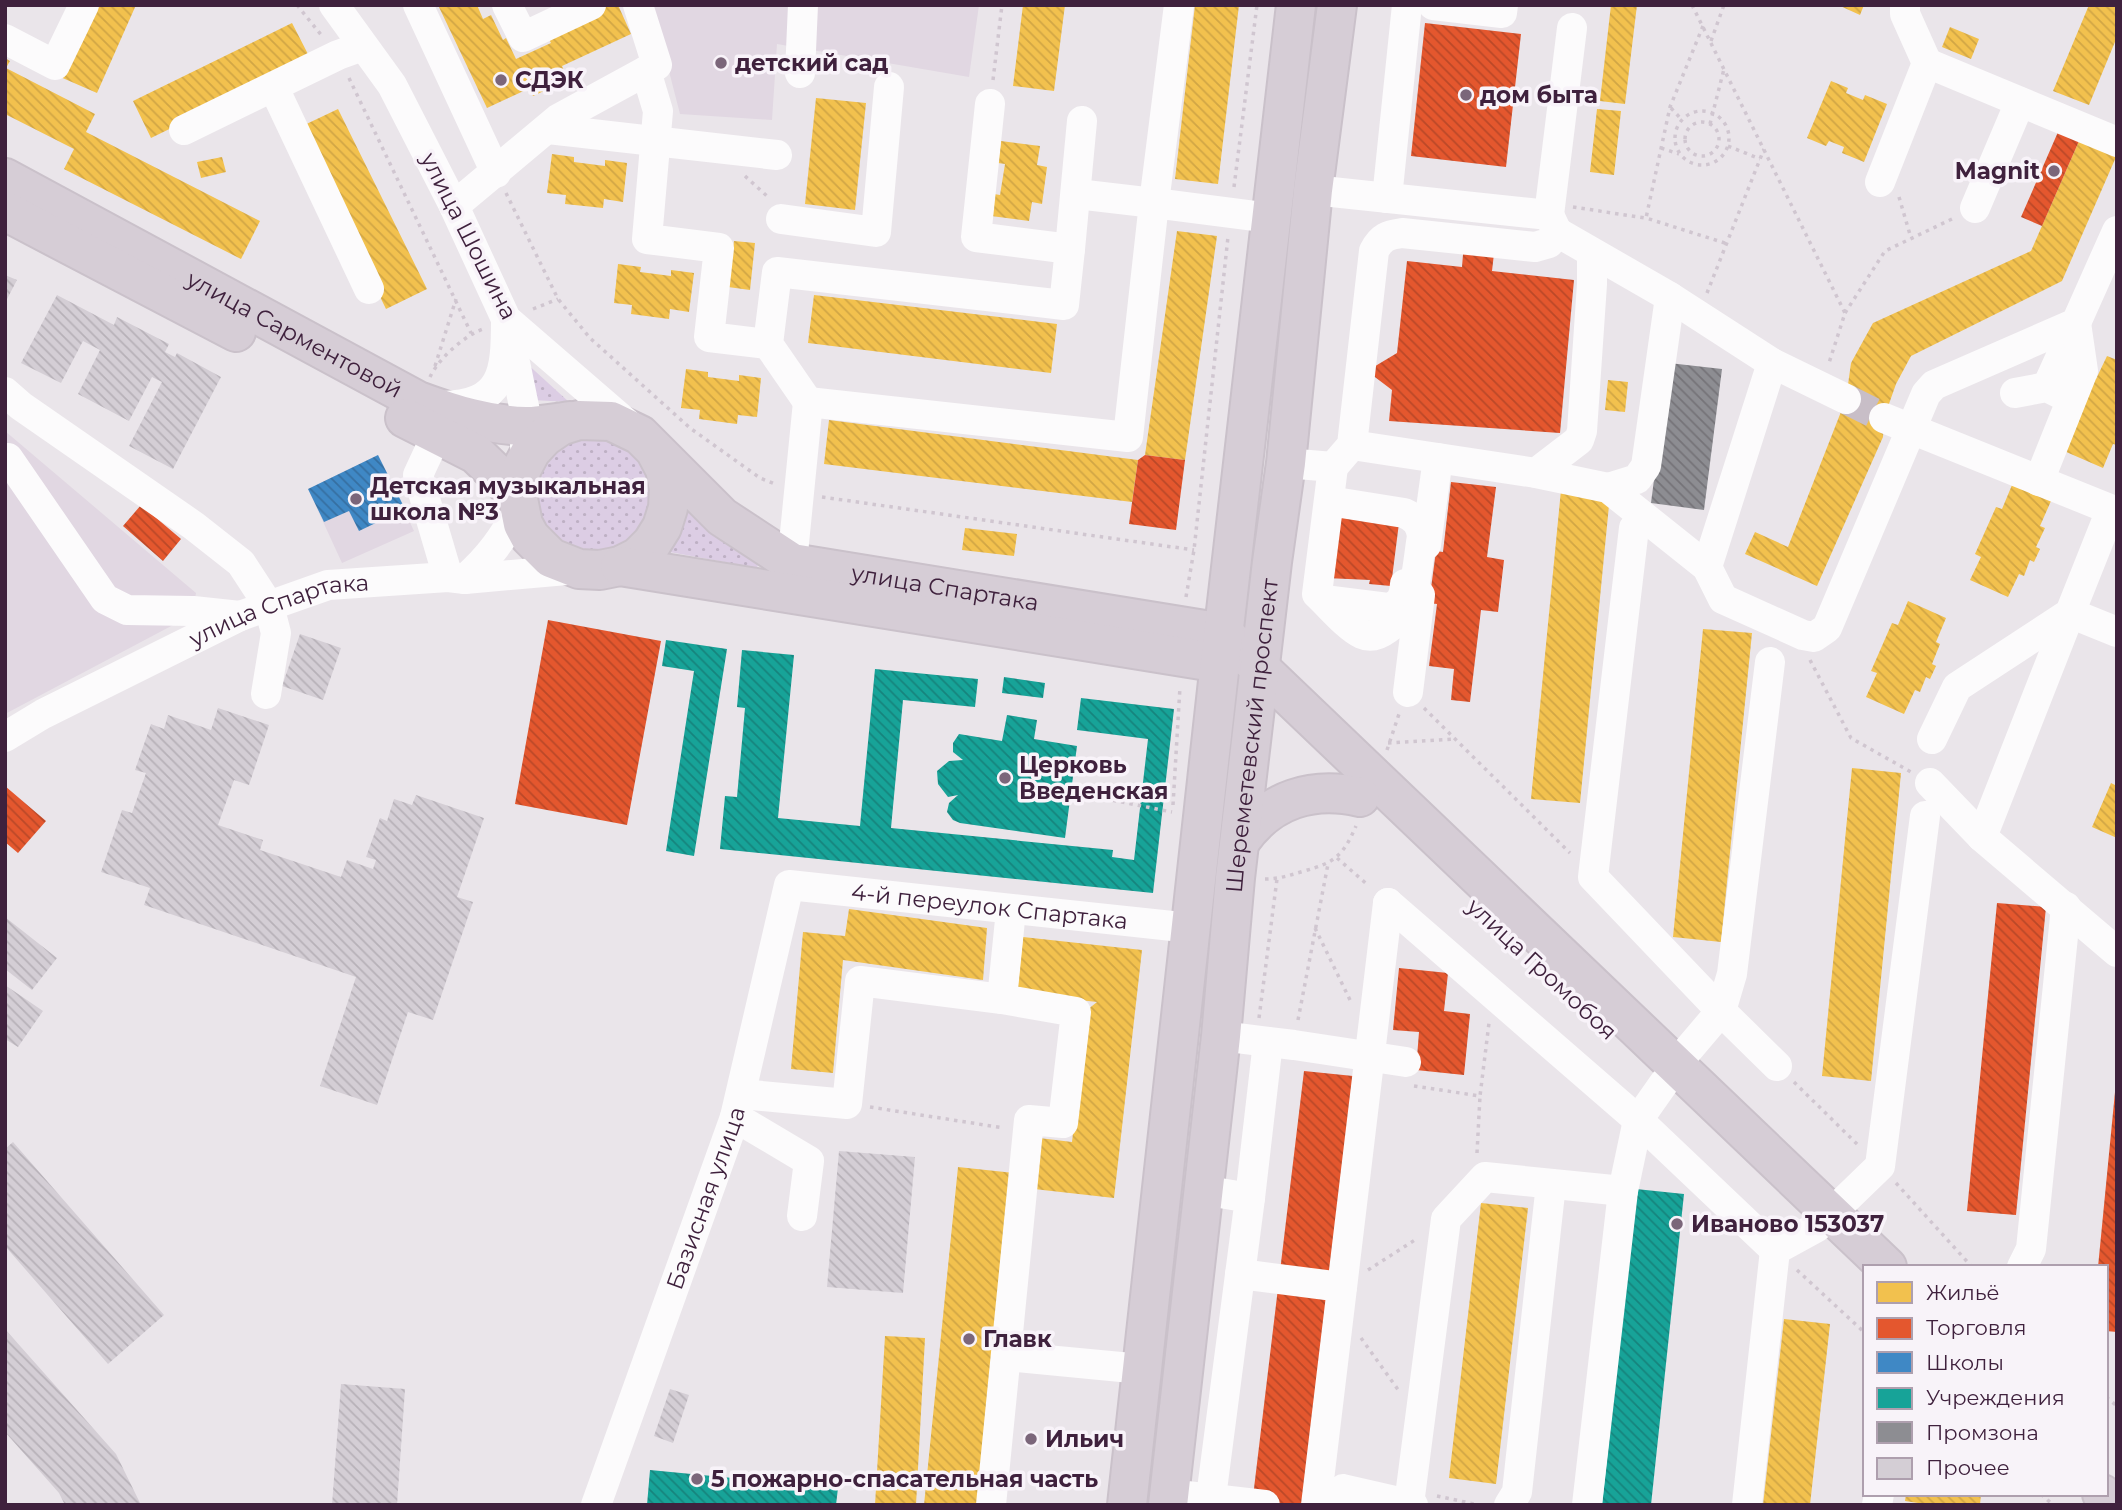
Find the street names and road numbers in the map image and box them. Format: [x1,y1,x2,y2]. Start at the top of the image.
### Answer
street label: улица Шошина [414,147,523,324]
street label: улица Сарментовой [181,264,407,404]
street label: улица Спартака [848,559,1041,617]
street label: улица Спартака [183,568,370,654]
street label: Шереметевский проспект [1220,577,1284,894]
street label: 4-й переулок Спартака [850,878,1129,935]
street label: улица Громобоя [1460,892,1623,1046]
street label: Базисная улица [660,1104,751,1293]

